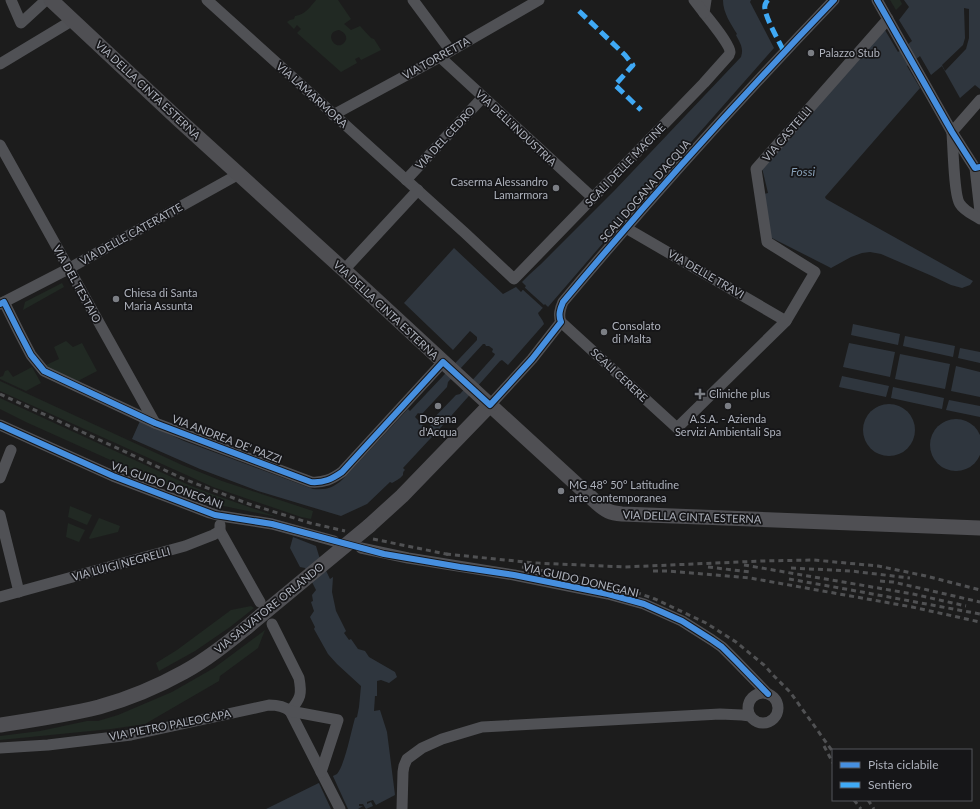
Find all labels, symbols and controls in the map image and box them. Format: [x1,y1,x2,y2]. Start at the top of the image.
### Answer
street label: VIA TORRETTA [400,33,472,81]
street label: VIA DELLA CINTA ESTERNA [93,38,204,142]
place label: Palazzo Stub [819,46,880,59]
marker: Palazzo Stub [806,48,816,58]
street label: VIA LAMARMORA [274,59,351,130]
street label: VIA DELL'INDUSTRIA [473,87,560,169]
street label: VIA DEL CEDRO [412,103,477,172]
street label: VIA CASTELLI [759,104,814,164]
street label: SCALI DELLE MACINE [582,121,668,209]
street label: SCALI DOGANA D'ACQUA [596,136,693,245]
water label: Fossi [791,164,815,179]
place label: Caserma Alessandro Lamarmora [451,175,548,201]
marker: Caserma Alessandro Lamarmora [551,183,561,193]
street label: VIA DELLE CATERATTE [77,200,184,267]
street label: VIA DEL TESTAIO [51,243,104,325]
street label: VIA DELLE TRAVI [666,246,747,301]
street label: VIA DELLA CINTA ESTERNA [331,258,442,362]
place label: Chiesa di Santa Maria Assunta [124,286,197,312]
marker: Chiesa di Santa Maria Assunta [111,294,121,304]
place label: Consolato di Malta [612,319,661,345]
marker: Consolato di Malta [599,327,609,337]
street label: SCALI CERERE [588,345,650,404]
place label: Cliniche plus [709,387,770,400]
marker: Cliniche plus [694,388,706,400]
marker: Dogana d'Acqua [433,401,443,411]
marker: A.S.A. - Azienda Servizi Ambientali Spa [723,401,733,411]
street label: VIA ANDREA DE' PAZZI [170,411,284,466]
place label: Dogana d'Acqua [419,412,457,438]
place label: A.S.A. - Azienda Servizi Ambientali Spa [675,412,781,438]
street label: VIA GUIDO DONEGANI [109,458,225,511]
place label: MG 48° 50° Latitudine arte contemporanea [569,478,679,504]
marker: MG 48° 50° Latitudine arte contemporanea [556,486,566,496]
street label: VIA DELLA CINTA ESTERNA [622,508,762,525]
street label: VIA LUIGI NEGRELLI [70,544,171,583]
street label: VIA SALVATORE ORLANDO [211,559,326,656]
street label: VIA GUIDO DONEGANI [522,560,640,599]
street label: VIA PIETRO PALEOCAPA [108,706,232,743]
legend [832,749,972,801]
text: Pista ciclabile [868,757,939,772]
text: Sentiero [868,777,912,792]

